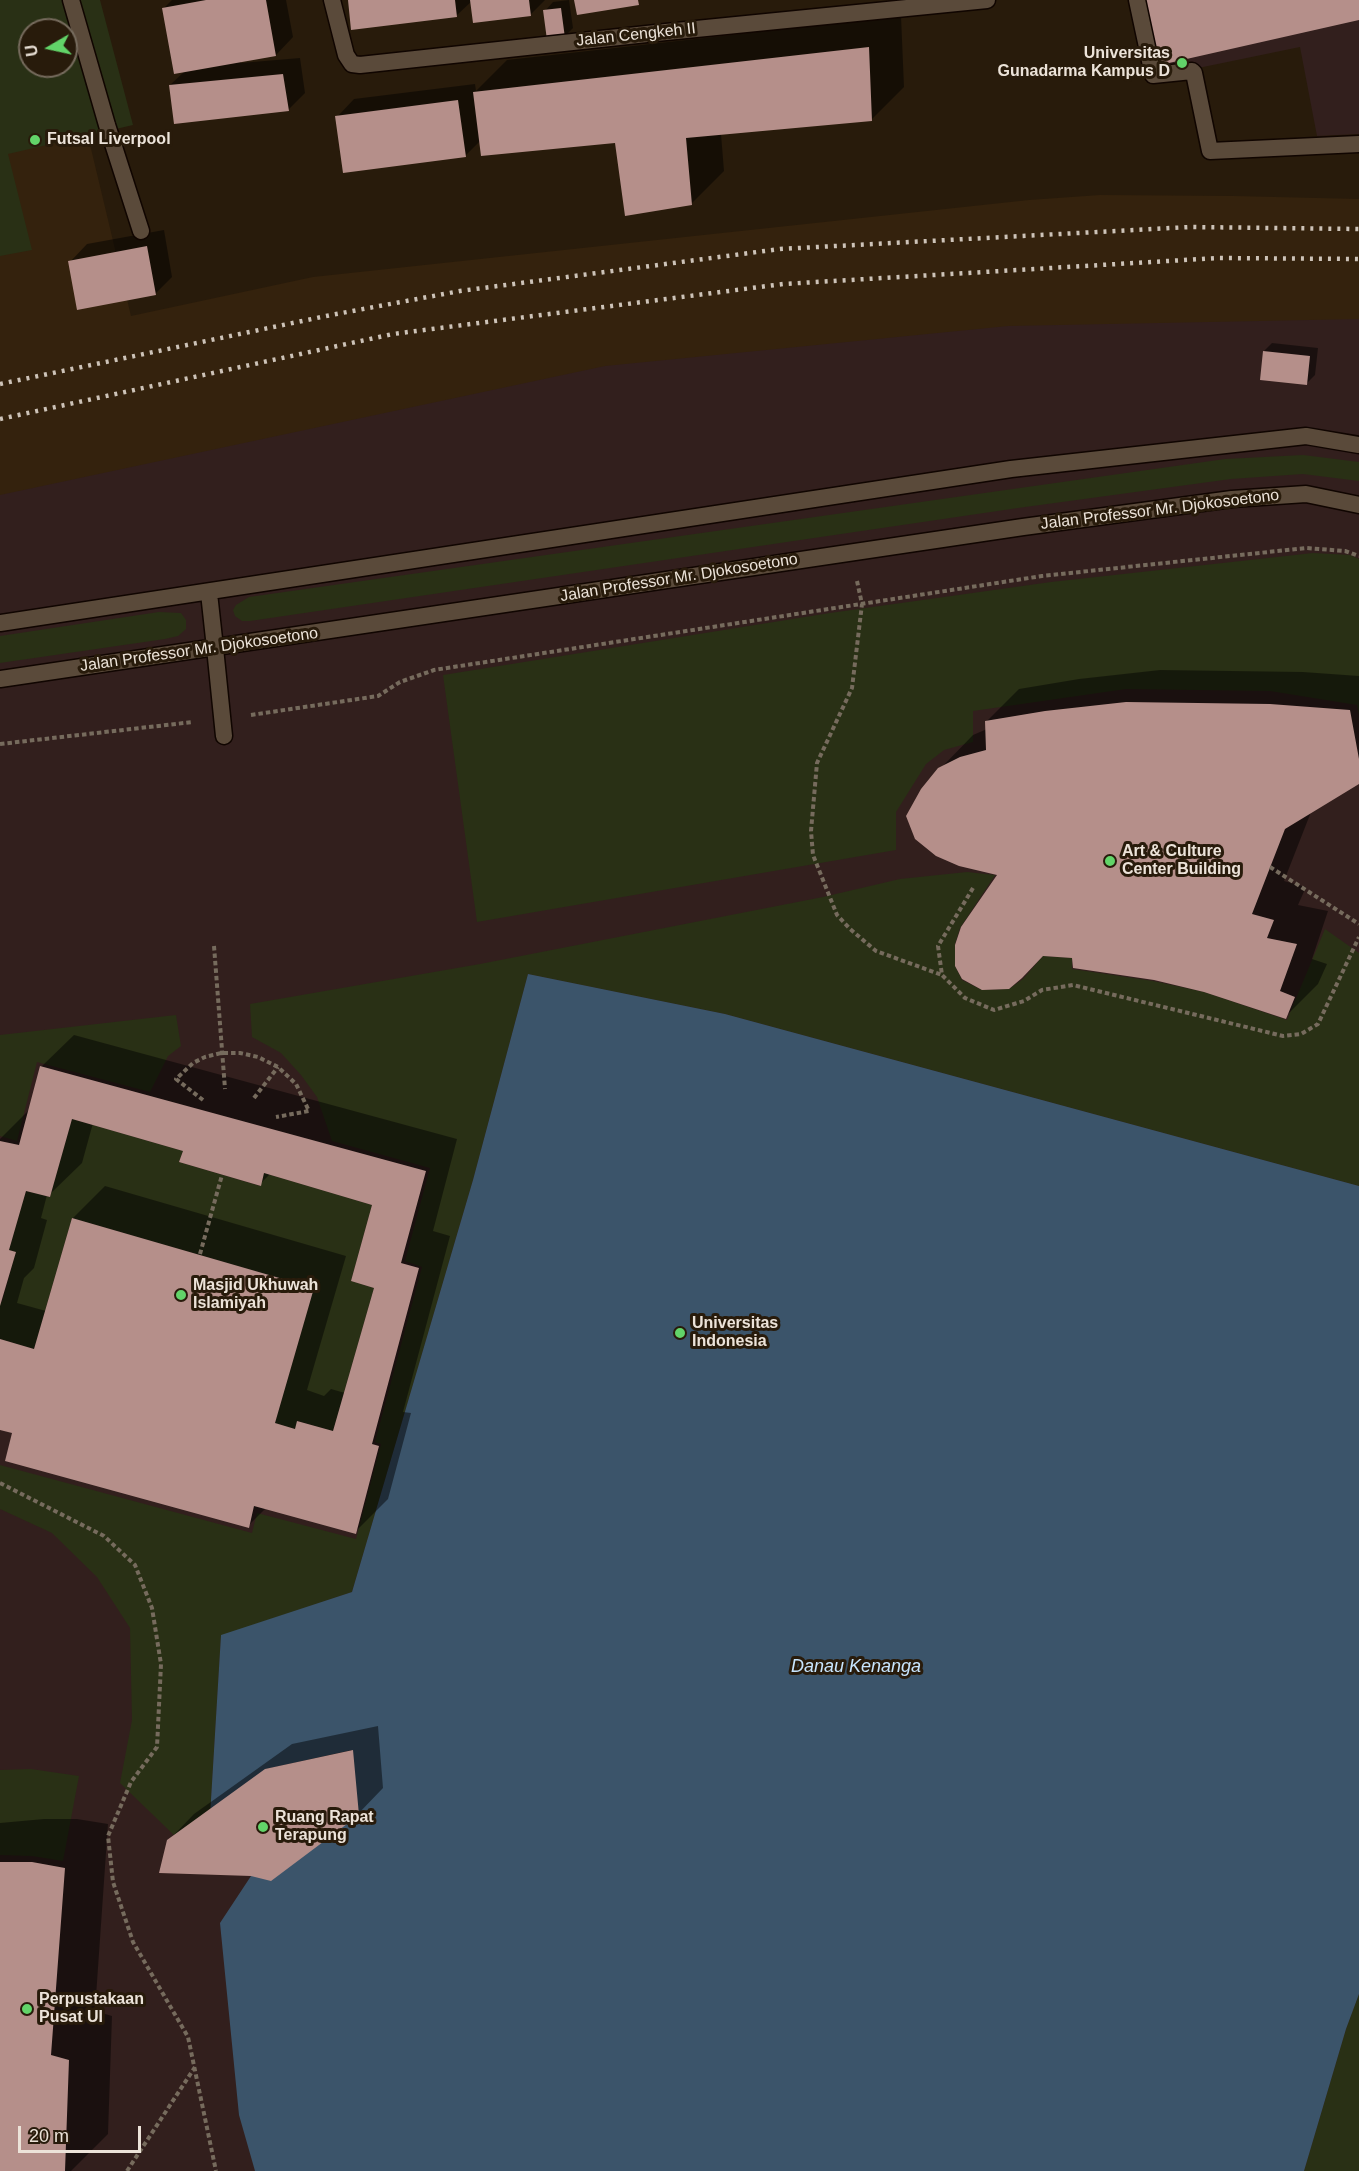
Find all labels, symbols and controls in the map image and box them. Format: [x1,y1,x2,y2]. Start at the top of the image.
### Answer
north arrow [18,18,78,78]
street label: Jalan Cengkeh II [575,19,697,51]
text: U [22,44,41,58]
place label: Universitas Gunadarma Kampus D [998,44,1170,82]
marker: Universitas Gunadarma Kampus D [1175,56,1189,70]
place label: Futsal Liverpool [47,130,171,150]
marker: Futsal Liverpool [28,133,42,147]
street label: Jalan Professor Mr. Djokosoetono [1040,486,1280,534]
street label: Jalan Professor Mr. Djokosoetono [559,550,799,606]
street label: Jalan Professor Mr. Djokosoetono [79,624,319,676]
place label: Art & Culture Center Building [1122,842,1241,880]
marker: Art & Culture Center Building [1103,854,1117,868]
place label: Masjid Ukhuwah Islamiyah [193,1276,318,1314]
marker: Masjid Ukhuwah Islamiyah [174,1288,188,1302]
place label: Universitas Indonesia [692,1314,778,1352]
marker: Universitas Indonesia [673,1326,687,1340]
water label: Danau Kenanga [791,1656,921,1678]
place label: Ruang Rapat Terapung [275,1808,374,1846]
marker: Ruang Rapat Terapung [256,1820,270,1834]
place label: Perpustakaan Pusat UI [39,1990,144,2028]
marker: Perpustakaan Pusat UI [20,2002,34,2016]
scale bar [21,2114,144,2152]
text: 20 m [29,2126,69,2146]

